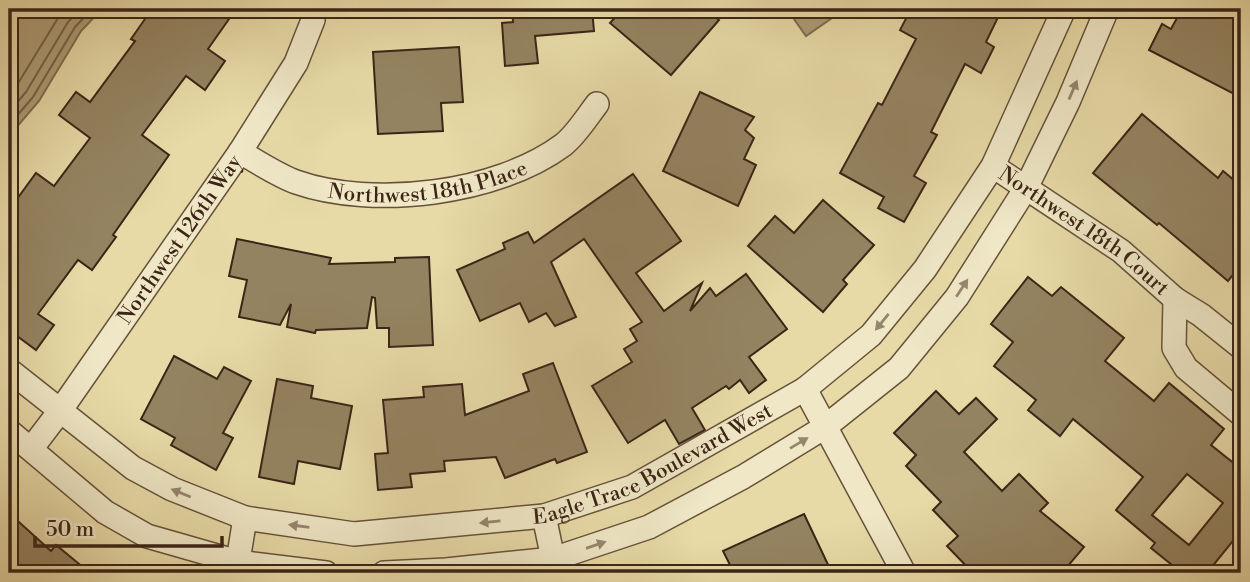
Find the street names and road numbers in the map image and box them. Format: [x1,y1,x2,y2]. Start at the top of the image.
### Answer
street label: Northwest 126th Way [112,150,248,329]
street label: Northwest 18th Place [326,156,531,209]
street label: Northwest 18th Court [993,161,1175,302]
street label: Eagle Trace Boulevard West [532,398,778,531]

